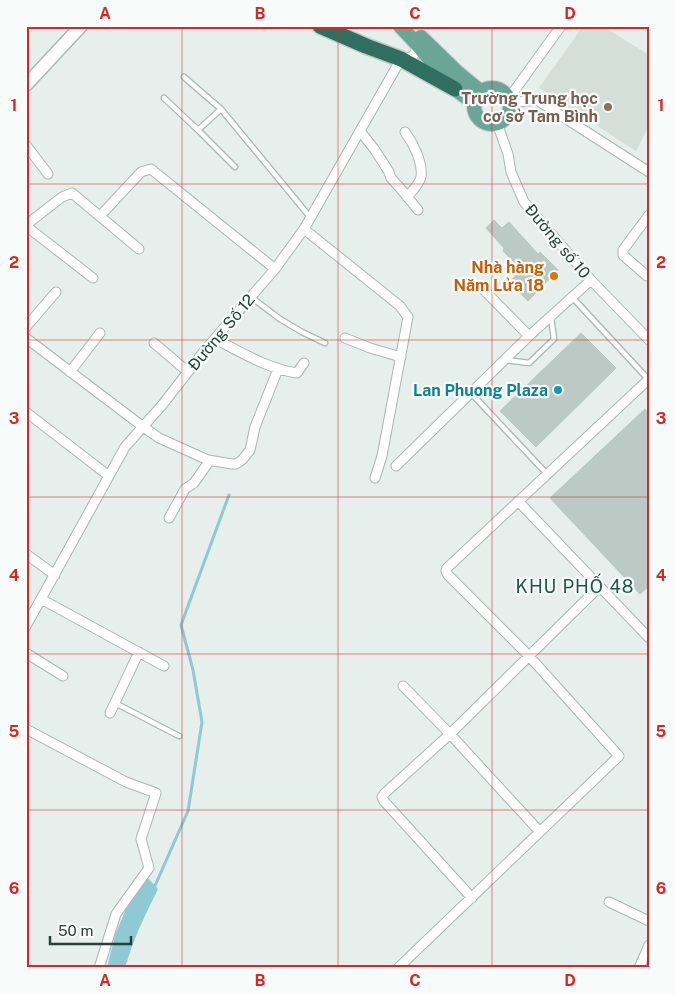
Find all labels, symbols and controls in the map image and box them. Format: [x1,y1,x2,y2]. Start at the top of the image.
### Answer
text: A [99,4,111,23]
text: B [255,4,266,23]
text: C [409,4,421,23]
text: D [564,4,576,23]
place label: Trường Trung học cơ sở Tam Bình [461,89,598,126]
text: 1 [11,96,17,115]
text: 1 [658,96,664,115]
marker: Trường Trung học cơ sở Tam Bình [602,101,614,113]
street label: Đường số 10 [521,200,594,283]
text: 2 [9,253,19,272]
text: 2 [656,253,666,272]
place label: Nhà hàng Năm Lửa 18 [454,258,544,295]
marker: Nhà hàng Năm Lửa 18 [548,270,560,282]
street label: Đường Số 12 [184,290,259,374]
place label: Lan Phuong Plaza [413,381,548,400]
marker: Lan Phuong Plaza [552,384,564,396]
text: 3 [9,409,19,428]
text: 3 [656,409,666,428]
text: 4 [9,566,20,585]
text: 4 [656,566,667,585]
district label: KHU PHỐ 48 [516,573,634,597]
text: 5 [9,722,20,741]
text: 5 [656,722,667,741]
text: 6 [9,879,19,898]
text: 6 [656,879,666,898]
scale bar [50,914,131,946]
text: 50 m [58,922,93,939]
text: A [99,971,111,990]
text: B [255,971,266,990]
text: C [409,971,421,990]
text: D [564,971,576,990]

